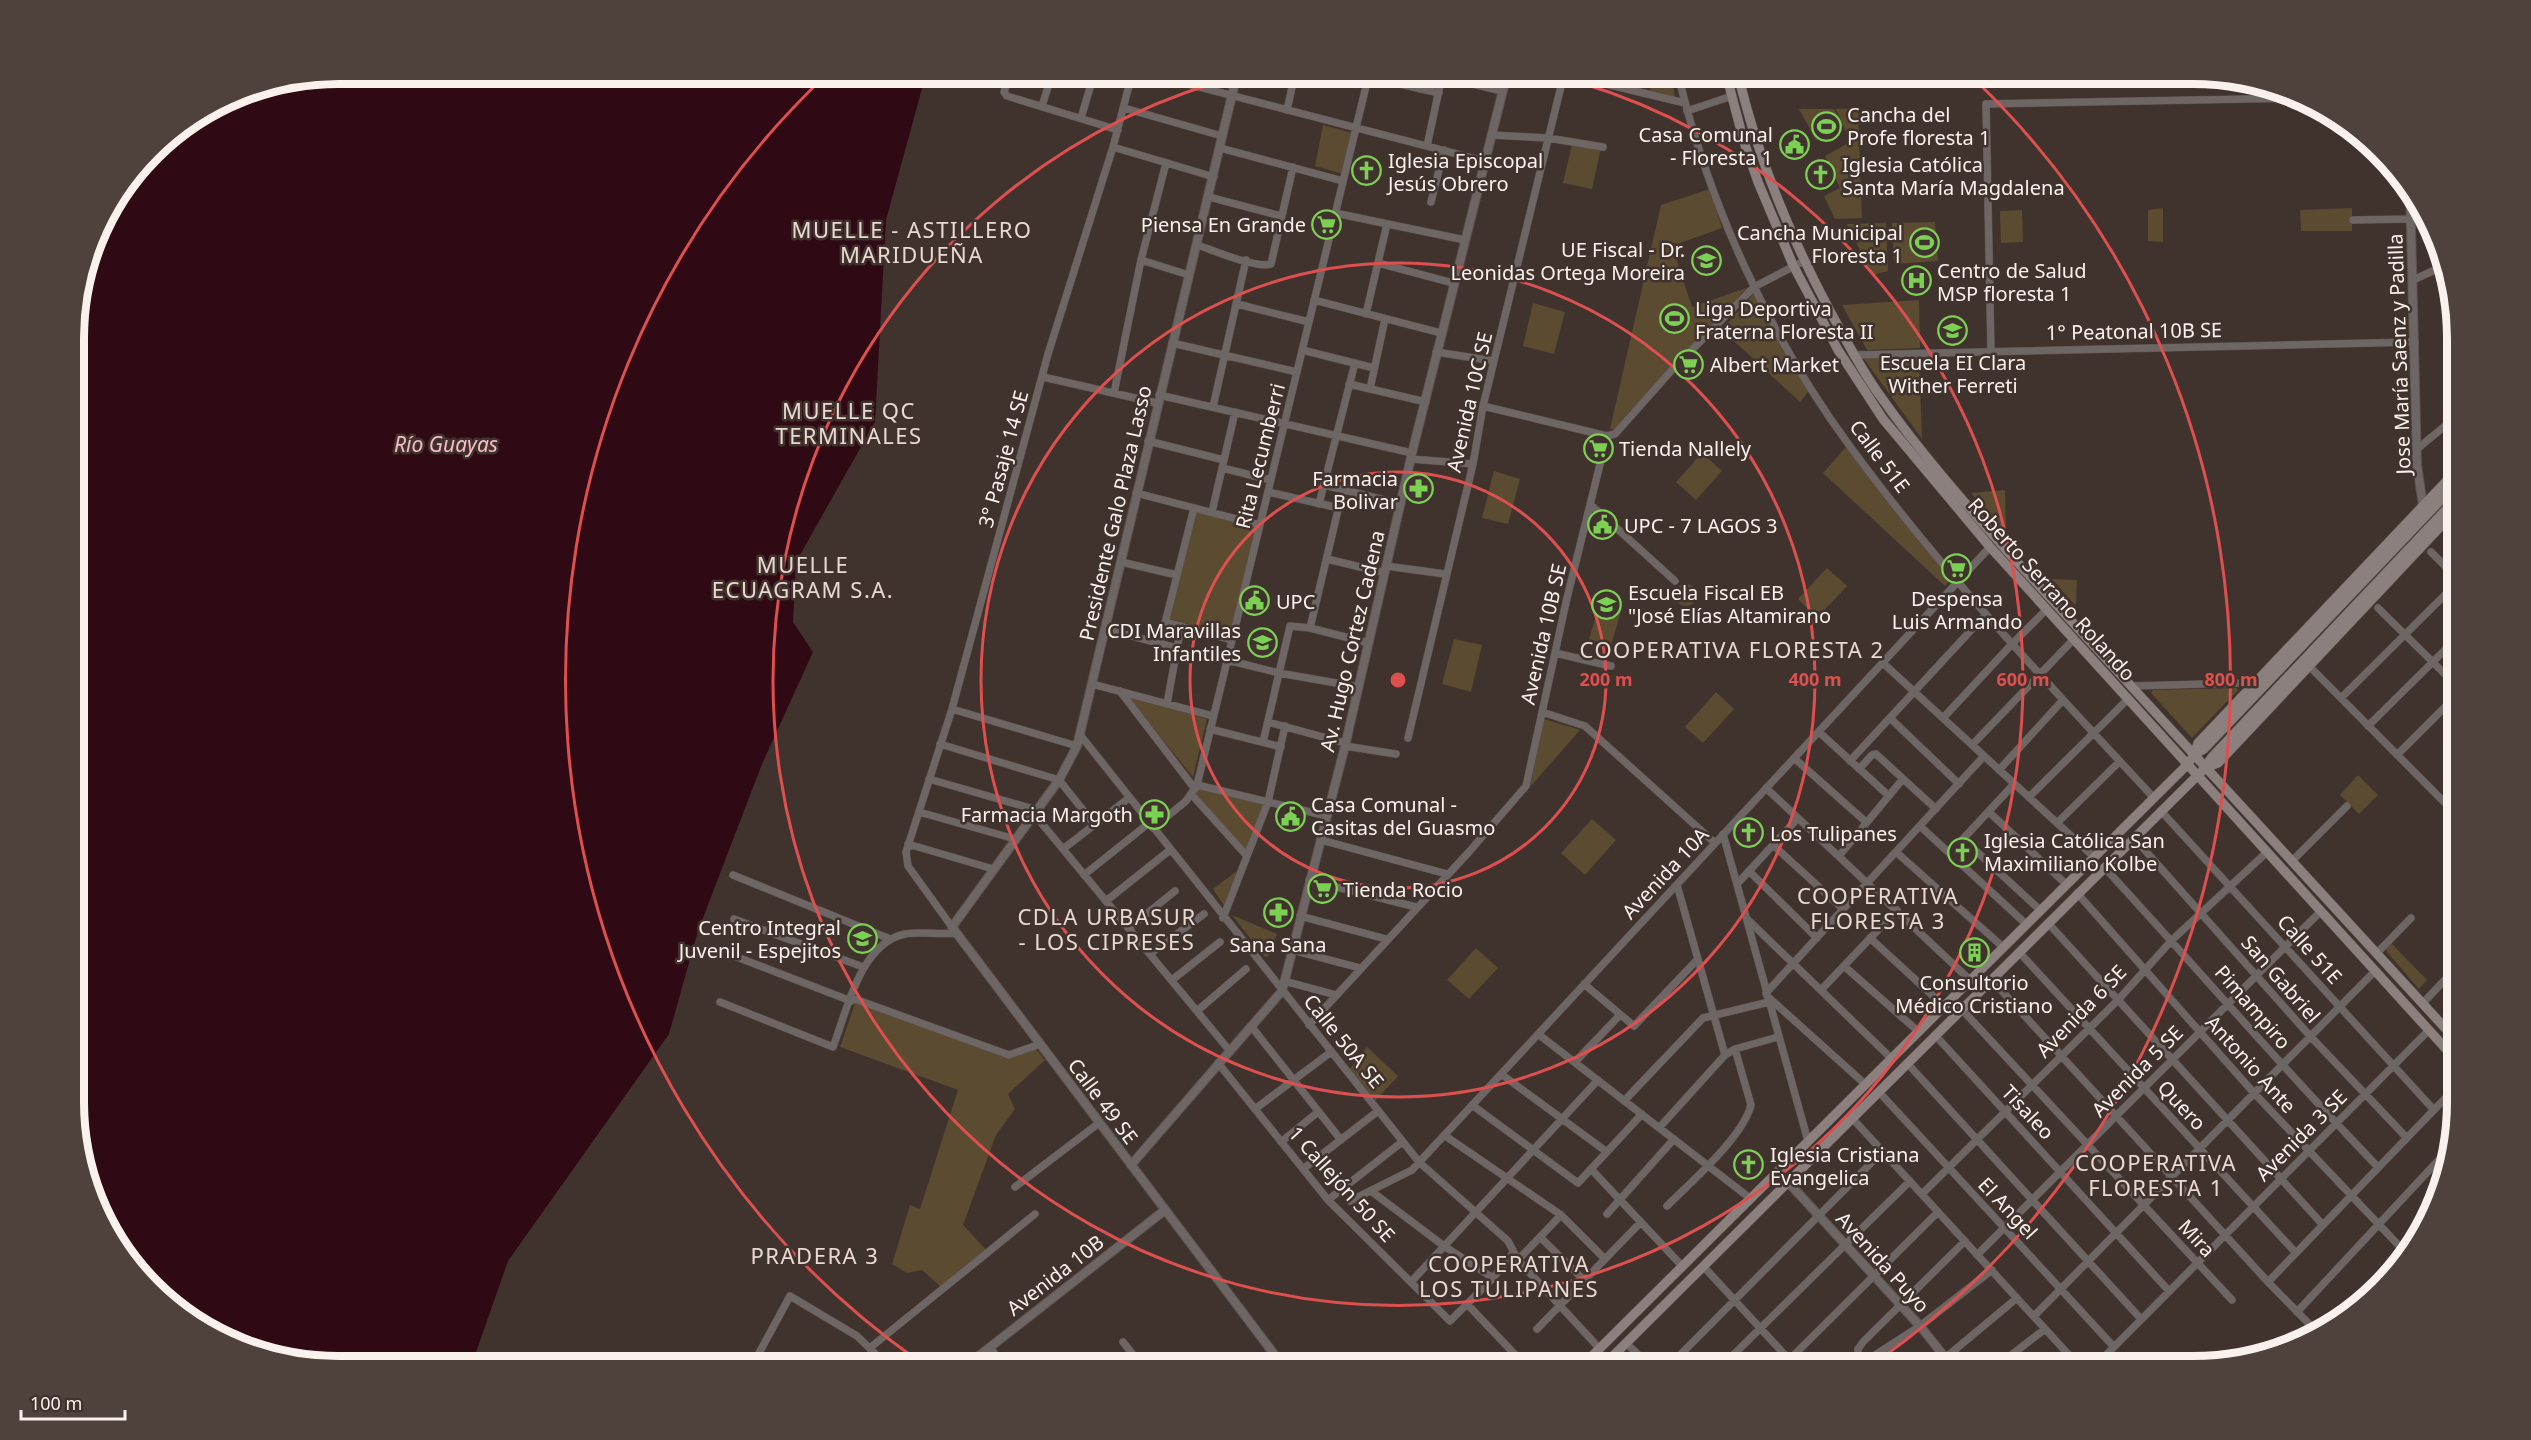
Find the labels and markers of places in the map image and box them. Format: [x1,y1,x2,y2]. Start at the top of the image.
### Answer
place label: Cancha del Profe floresta 1 [1847,101,1990,151]
sports icon: Cancha del Profe floresta 1 [1810,110,1842,142]
place label: Casa Comunal - Floresta 1 [1639,121,1773,171]
public building icon: Casa Comunal - Floresta 1 [1778,129,1810,161]
place label: Iglesia Episcopal Jesús Obrero [1386,147,1543,197]
place label: Iglesia Católica Santa María Magdalena [1842,151,2065,201]
church icon: Iglesia Episcopal Jesús Obrero [1351,155,1383,187]
church icon: Iglesia Católica Santa María Magdalena [1805,159,1837,191]
supermarket icon: Piensa En Grande [1311,208,1343,240]
place label: Piensa En Grande [1141,211,1306,238]
place label: Cancha Municipal Floresta 1 [1737,219,1903,269]
sports icon: Cancha Municipal Floresta 1 [1908,227,1940,259]
place label: UE Fiscal - Dr. Leonidas Ortega Moreira [1451,236,1685,286]
school or university icon: UE Fiscal - Dr. Leonidas Ortega Moreira [1690,244,1722,276]
place label: Centro de Salud MSP floresta 1 [1937,257,2086,307]
hospital icon: Centro de Salud MSP floresta 1 [1900,265,1932,297]
place label: Liga Deportiva Fraterna Floresta II [1695,295,1874,345]
sports icon: Liga Deportiva Fraterna Floresta II [1658,303,1690,335]
school or university icon: Escuela EI Clara Wither Ferreti [1937,315,1969,347]
supermarket icon: Albert Market [1673,348,1705,380]
place label: Escuela EI Clara Wither Ferreti [1880,349,2026,399]
place label: Albert Market [1710,351,1839,378]
supermarket icon: Tienda Nallely [1582,432,1614,464]
place label: Tienda Nallely [1619,435,1752,462]
place label: Farmacia Bolivar [1312,465,1398,515]
pharmacy icon: Farmacia Bolivar [1403,473,1435,505]
public building icon: UPC - 7 LAGOS 3 [1587,509,1619,541]
place label: UPC - 7 LAGOS 3 [1624,512,1778,539]
supermarket icon: Despensa Luis Armando [1941,552,1973,584]
place label: Escuela Fiscal EB "José Elías Altamirano [1628,579,1831,629]
public building icon: UPC [1239,585,1271,617]
place label: Despensa Luis Armando [1892,585,2022,635]
place label: UPC [1276,588,1316,615]
school or university icon: Escuela Fiscal EB "José Elías Altamirano [1591,588,1623,620]
place label: CDI Maravillas Infantiles [1107,617,1241,667]
school or university icon: CDI Maravillas Infantiles [1246,626,1278,658]
centre of rings [1388,670,1408,690]
place label: Casa Comunal - Casitas del Guasmo [1311,791,1495,841]
pharmacy icon: Farmacia Margoth [1138,798,1170,830]
public building icon: Casa Comunal - Casitas del Guasmo [1274,800,1306,832]
place label: Farmacia Margoth [961,801,1133,828]
church icon: Los Tulipanes [1733,817,1765,849]
place label: Los Tulipanes [1770,820,1897,847]
place label: Iglesia Católica San Maximiliano Kolbe [1984,827,2165,877]
church icon: Iglesia Católica San Maximiliano Kolbe [1947,836,1979,868]
supermarket icon: Tienda Rocio [1306,873,1338,905]
place label: Tienda Rocio [1343,876,1463,903]
pharmacy icon: Sana Sana [1262,897,1294,929]
place label: Centro Integral Juvenil - Espejitos [677,914,841,964]
school or university icon: Centro Integral Juvenil - Espejitos [846,922,878,954]
place label: Sana Sana [1230,931,1326,958]
building icon: Consultorio Médico Cristiano [1958,936,1990,968]
place label: Consultorio Médico Cristiano [1895,969,2053,1019]
place label: Iglesia Cristiana Evangelica [1770,1141,1920,1191]
church icon: Iglesia Cristiana Evangelica [1733,1149,1765,1181]

